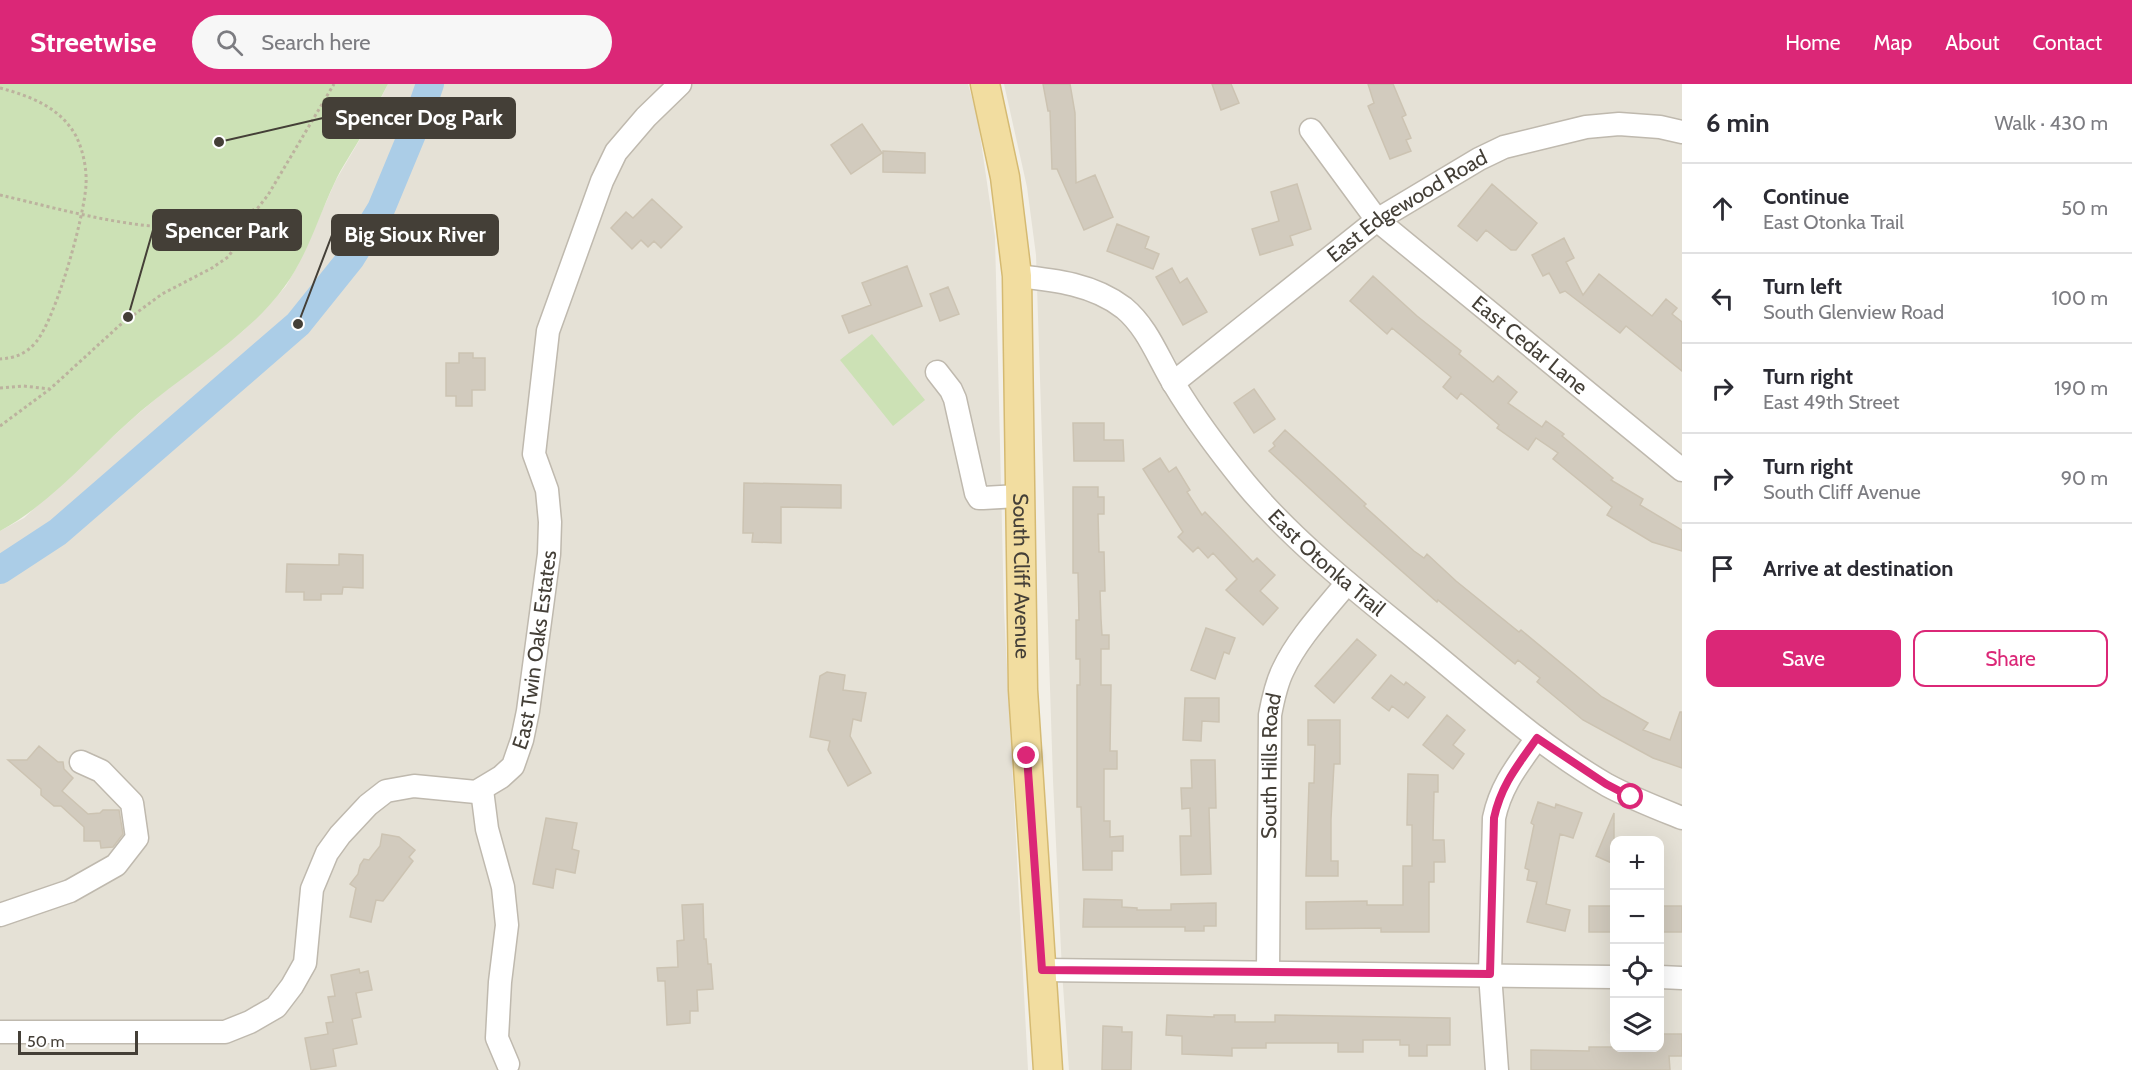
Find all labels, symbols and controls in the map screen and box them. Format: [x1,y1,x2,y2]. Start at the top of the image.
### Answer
search box [192,15,612,69]
text: Streetwise [30,25,156,59]
icon: search [213,26,246,59]
text: Search here [261,29,371,56]
text: Home [1785,30,1841,55]
text: Map [1874,30,1912,55]
text: About [1945,30,1999,55]
text: Contact [2032,30,2102,55]
callout: Spencer Dog Park [323,98,515,138]
text: Spencer Dog Park [335,104,503,131]
text: 6 min [1706,107,1770,139]
text: Walk · 430 m [1994,111,2108,135]
street label: East Edgewood Road [1322,144,1491,267]
text: Continue [1763,183,1849,210]
icon: ahead [1706,192,1739,225]
text: 50 m [2061,196,2108,220]
callout: Spencer Park [153,210,301,250]
text: East Otonka Trail [1763,210,1904,234]
callout: Big Sioux River [332,215,498,255]
text: Spencer Park [165,217,289,244]
text: Big Sioux River [344,221,486,248]
text: Turn left [1763,273,1842,300]
icon: left [1706,282,1739,315]
text: 100 m [2052,286,2108,310]
street label: East Cedar Lane [1467,290,1593,400]
text: South Glenview Road [1763,300,1944,324]
text: Turn right [1763,363,1853,390]
icon: right [1706,372,1739,405]
text: 190 m [2054,376,2108,400]
text: East 49th Street [1763,390,1900,414]
text: Turn right [1763,453,1853,480]
icon: right [1706,462,1739,495]
text: 90 m [2061,466,2108,490]
text: South Cliff Avenue [1763,480,1921,504]
street label: South Cliff Avenue [1008,493,1036,659]
street label: East Otonka Trail [1263,504,1391,621]
street label: East Twin Oaks Estates [507,549,561,753]
icon: arrive [1706,552,1739,585]
text: Arrive at destination [1763,555,1953,582]
button: Save [1706,630,1901,687]
button: Share [1913,630,2108,687]
street label: South Hills Road [1256,690,1286,839]
route end [1013,742,1039,768]
route start [1617,783,1643,809]
map controls [1610,836,1664,1052]
button: + [1610,836,1664,890]
button: − [1610,890,1664,944]
button: locate [1610,944,1664,998]
button: layers [1610,998,1664,1052]
scale bar [18,1028,138,1056]
text: 50 m [27,1032,64,1051]

